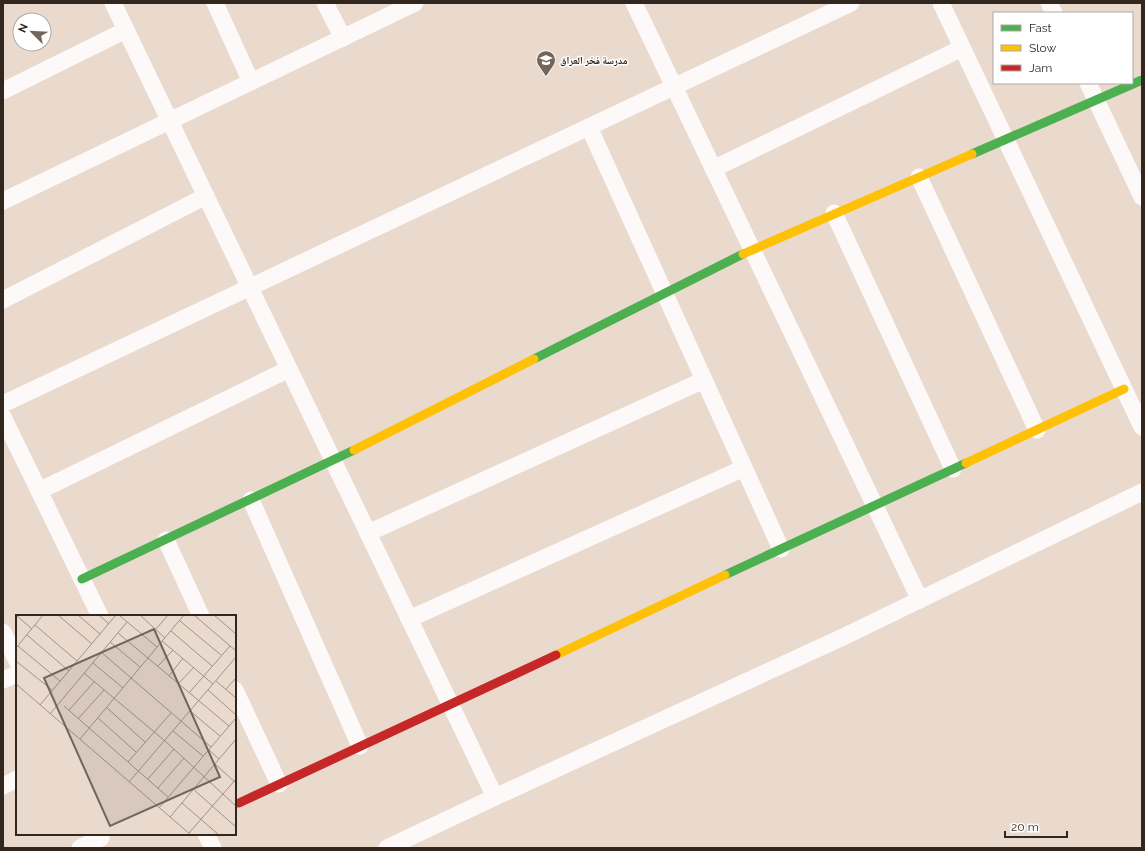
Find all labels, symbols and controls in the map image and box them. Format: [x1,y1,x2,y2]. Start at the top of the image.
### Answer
north arrow [12,12,52,52]
legend [993,12,1133,84]
text: Fast [1029,21,1052,35]
text: N [16,22,31,35]
text: Slow [1029,41,1056,55]
school or university icon: مدرسة فخر العراق [535,49,557,77]
place label: مدرسة فخر العراق [560,55,628,67]
text: Jam [1029,61,1052,75]
inset map [16,615,236,835]
scale bar [1005,813,1067,839]
text: 20 m [1011,820,1039,834]

